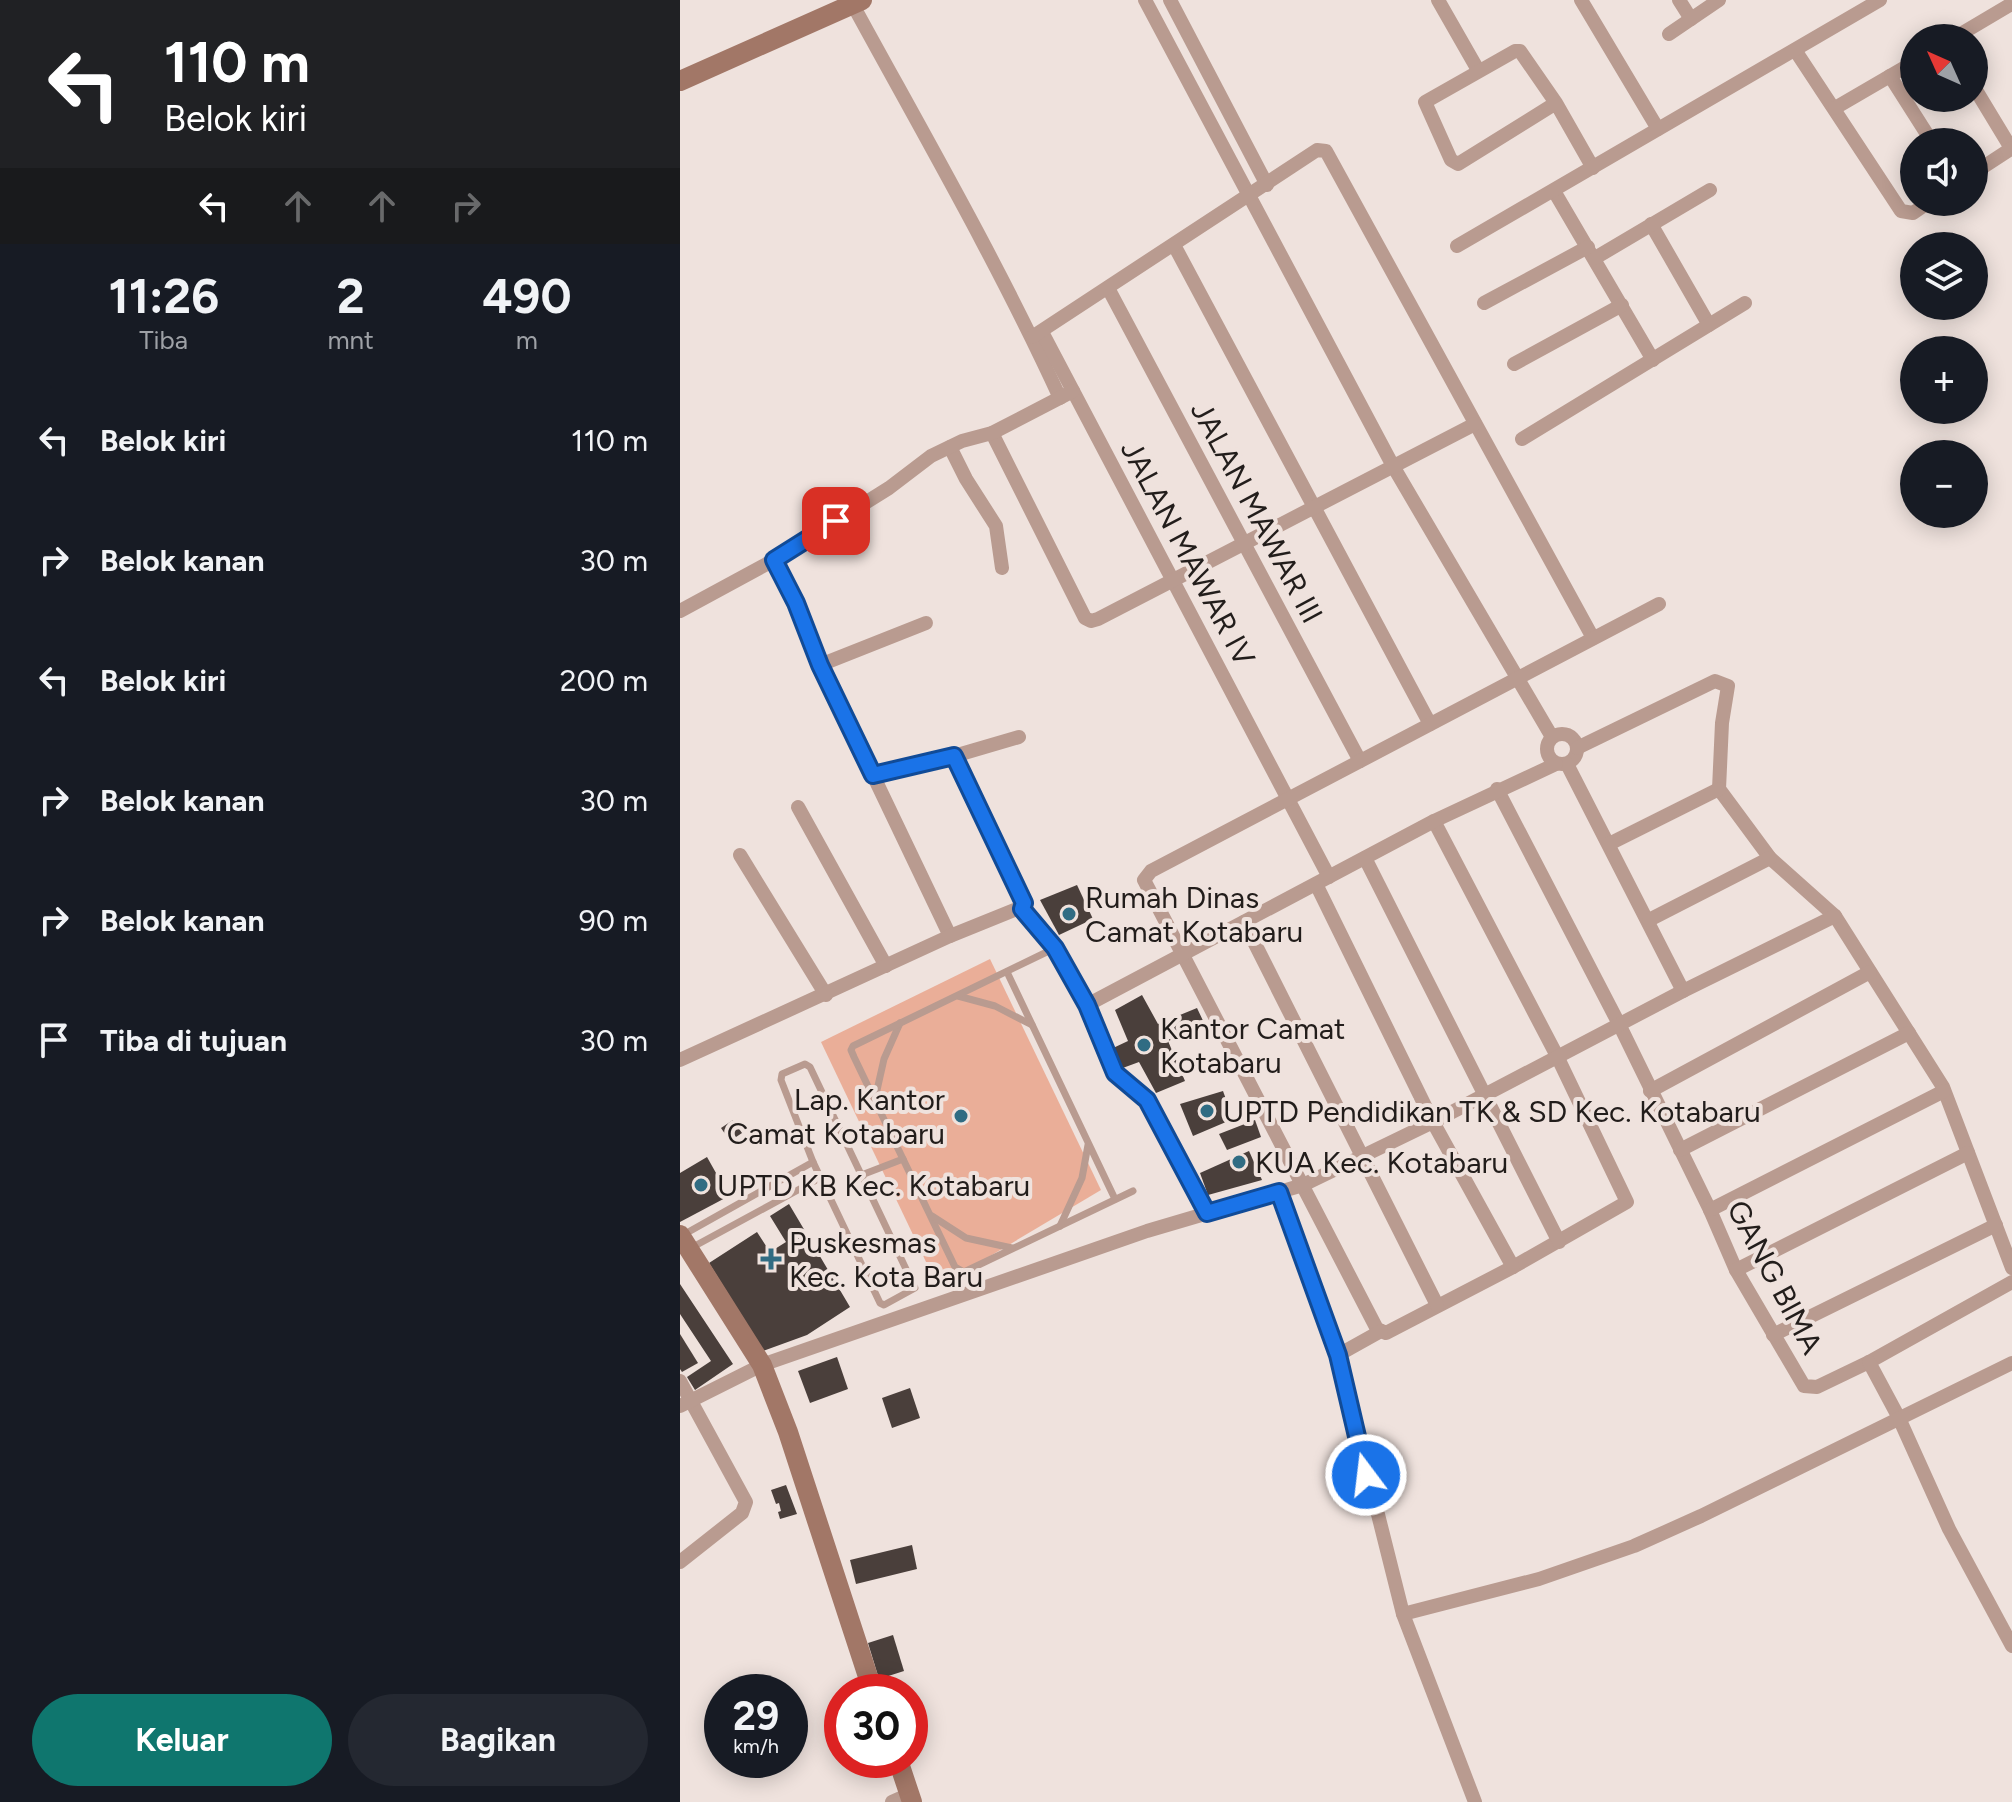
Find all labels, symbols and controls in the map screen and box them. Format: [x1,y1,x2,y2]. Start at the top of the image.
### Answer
north arrow [1900,24,1988,112]
map controls [1900,24,1988,528]
text: 110 m [164,29,310,96]
icon: left [32,32,136,136]
text: Belok kiri [164,97,307,140]
button: sound [1900,128,1988,216]
icon: left [192,184,236,228]
icon: ahead [276,184,320,228]
icon: ahead [360,184,404,228]
icon: right [444,184,488,228]
button: layers [1900,232,1988,320]
text: 11:26 [108,267,219,325]
text: 2 [337,267,365,325]
text: 490 [482,267,572,325]
text: Tiba [139,324,188,356]
text: mnt [327,324,374,356]
text: m [516,324,538,356]
button: + [1900,336,1988,424]
street label: JALAN MAWAR III [1183,395,1331,629]
icon: left [32,418,76,462]
text: Belok kiri [100,422,226,459]
text: 110 m [571,422,648,459]
street label: JALAN MAWAR IV [1113,434,1263,672]
button: − [1900,440,1988,528]
pin [802,487,870,555]
icon: arrive [814,499,858,543]
icon: right [32,538,76,582]
text: Belok kanan [100,542,265,579]
text: 30 m [580,542,648,579]
icon: left [32,658,76,702]
text: Belok kiri [100,662,226,699]
text: 200 m [560,662,648,699]
icon: right [32,778,76,822]
text: Belok kanan [100,782,265,819]
text: 30 m [580,782,648,819]
place label: Rumah Dinas Camat Kotabaru [1085,879,1303,950]
icon: right [32,898,76,942]
text: Belok kanan [100,902,265,939]
text: 90 m [579,902,648,939]
marker: Rumah Dinas Camat Kotabaru [1060,905,1078,923]
place label: Kantor Camat Kotabaru [1160,1010,1345,1081]
icon: arrive [32,1018,76,1062]
text: Tiba di tujuan [100,1022,287,1059]
text: 30 m [580,1022,648,1059]
marker: Kantor Camat Kotabaru [1135,1036,1153,1054]
place label: Lap. Kantor Camat Kotabaru [727,1081,945,1152]
place label: UPTD Pendidikan TK & SD Kec. Kotabaru [1223,1093,1761,1130]
marker: UPTD Pendidikan TK & SD Kec. Kotabaru [1198,1102,1216,1120]
marker: Lap. Kantor Camat Kotabaru [952,1107,970,1125]
place label: KUA Kec. Kotabaru [1255,1144,1508,1181]
marker: KUA Kec. Kotabaru [1230,1153,1248,1171]
place label: UPTD KB Kec. Kotabaru [717,1167,1030,1204]
marker: UPTD KB Kec. Kotabaru [692,1176,710,1194]
street label: GANG BIMA [1719,1194,1831,1361]
place label: Puskesmas Kec. Kota Baru [789,1224,983,1295]
marker: Puskesmas Kec. Kota Baru [760,1248,782,1270]
position arrow [1324,1433,1408,1517]
speed limit sign: 30 [824,1674,928,1778]
text: 29 [733,1692,779,1740]
button: Keluar [32,1694,332,1786]
button: Bagikan [348,1694,648,1786]
text: km/h [733,1734,779,1758]

